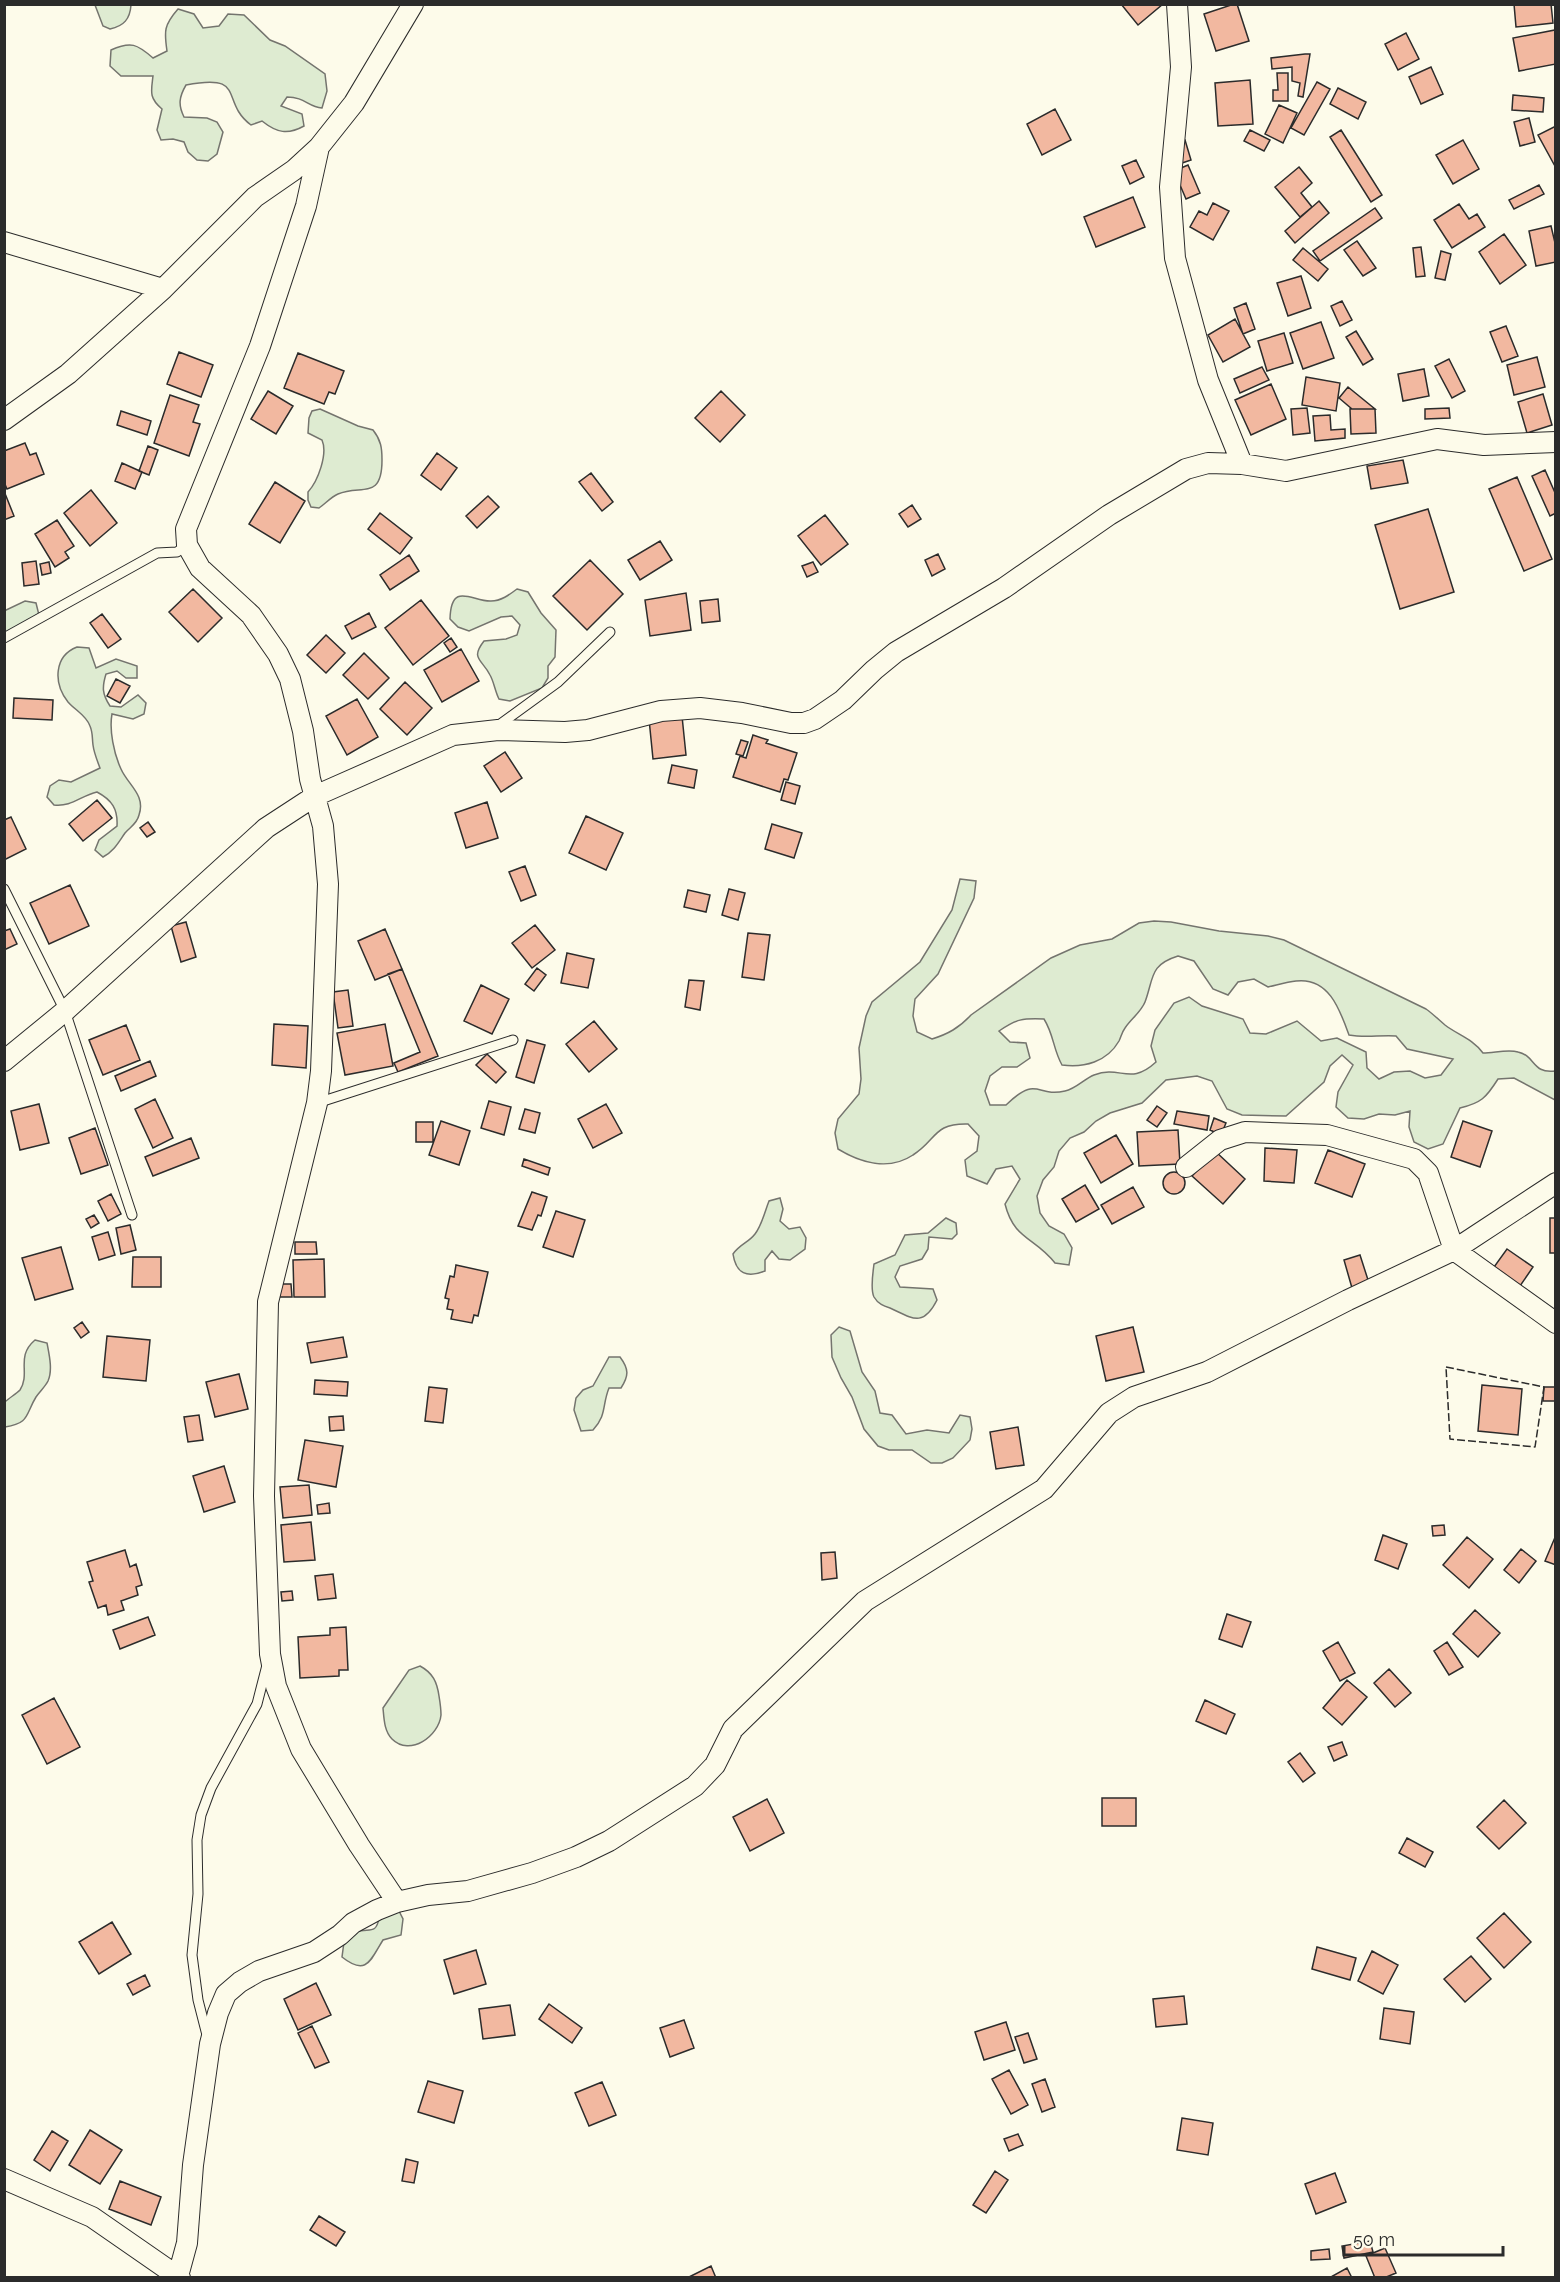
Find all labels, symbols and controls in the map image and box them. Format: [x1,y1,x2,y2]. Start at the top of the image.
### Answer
scale bar [1344,2219,1503,2257]
text: 50 m [1353,2229,1395,2250]

